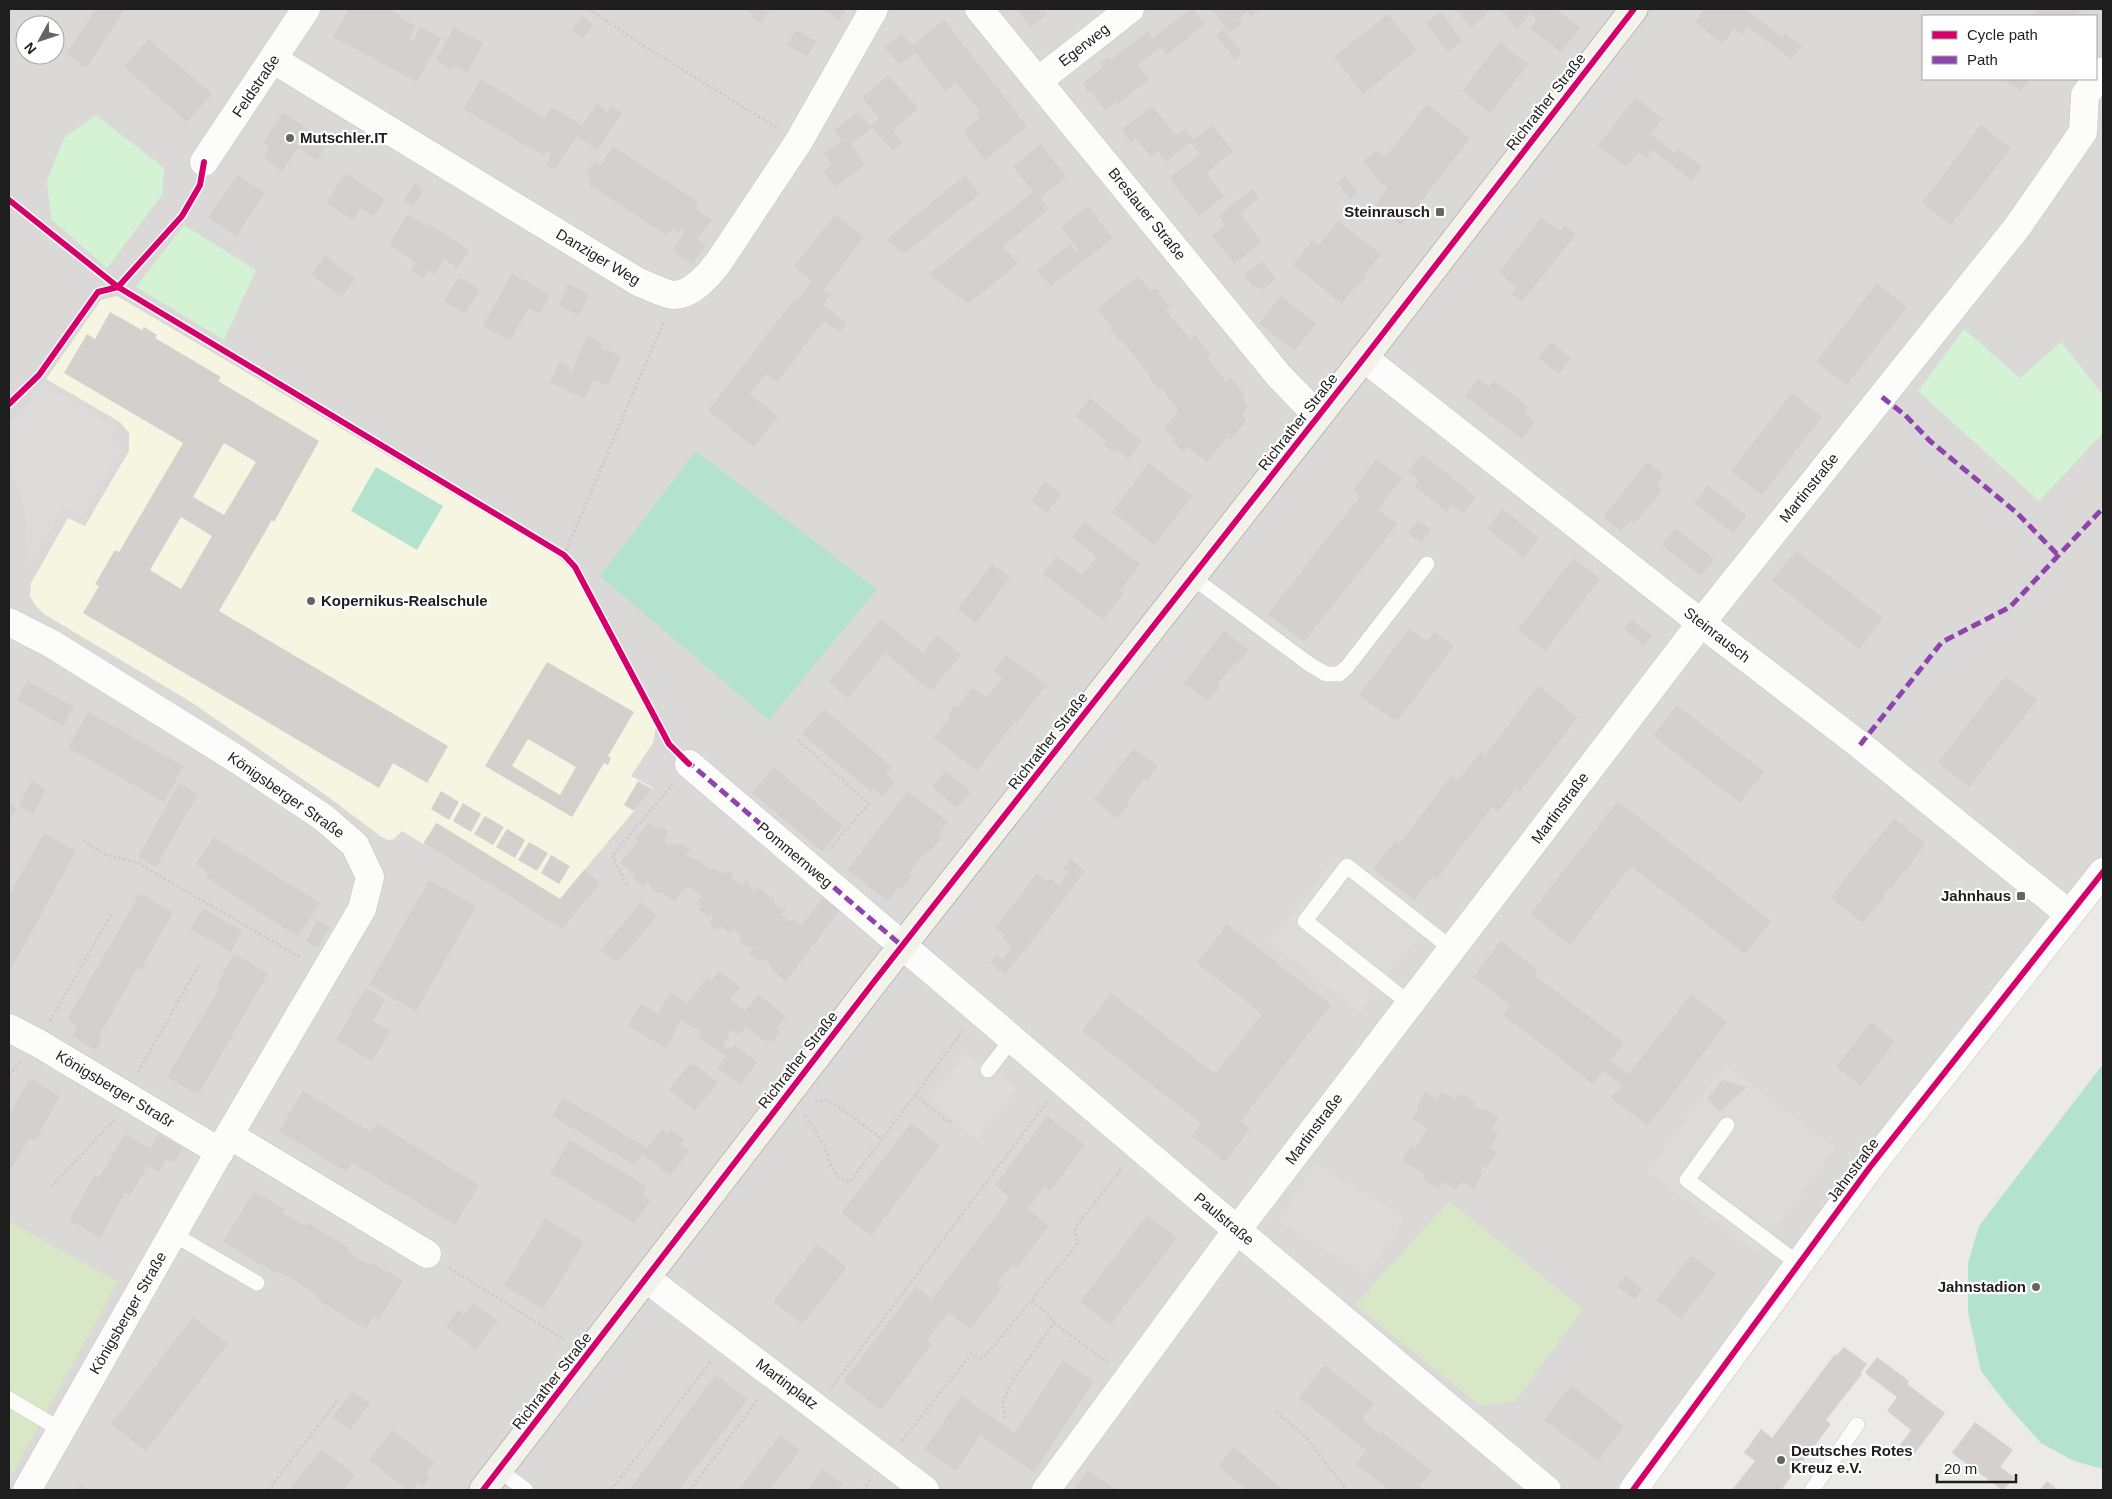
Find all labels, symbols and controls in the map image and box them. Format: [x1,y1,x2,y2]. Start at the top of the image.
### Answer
north arrow [15,15,65,65]
legend [1922,15,2097,80]
street label: Egerweg [1055,20,1112,70]
text: Cycle path [1967,26,2038,43]
text: N [21,39,39,57]
street label: Richrather Straße [1502,50,1589,154]
street label: Feldstraße [228,51,283,120]
text: Path [1967,51,1998,68]
place label: Mutschler.IT [300,129,388,146]
marker: Mutschler.IT [284,132,296,144]
street label: Breslauer Straße [1105,164,1190,263]
place label: Steinrausch [1344,203,1430,220]
marker: Steinrausch [1434,206,1446,218]
street label: Danziger Weg [553,225,643,288]
street label: Richrather Straße [1254,370,1341,474]
street label: Martinstraße [1776,450,1842,526]
place label: Kopernikus-Realschule [321,592,488,609]
marker: Kopernikus-Realschule [305,595,317,607]
street label: Steinrausch [1681,604,1754,666]
street label: Richrather Straße [1004,689,1091,793]
street label: Königsberger Straße [225,748,348,841]
street label: Martinstraße [1527,769,1592,846]
street label: Pommernweg [754,818,836,891]
place label: Jahnhaus [1941,887,2011,904]
marker: Jahnhaus [2015,890,2027,902]
street label: Richrather Straße [754,1008,841,1112]
street label: Königsberger Straßr [53,1047,178,1131]
street label: Martinstraße [1281,1090,1346,1167]
street label: Jahnstraße [1823,1135,1882,1205]
street label: Paulstraße [1191,1189,1258,1248]
street label: Königsberger Straße [86,1249,170,1377]
place label: Jahnstadion [1938,1278,2026,1295]
marker: Jahnstadion [2030,1281,2042,1293]
street label: Richrather Straße [508,1329,595,1433]
street label: Martinplatz [753,1355,822,1412]
place label: Deutsches Rotes Kreuz e.V. [1791,1442,1913,1476]
scale bar [1937,1452,2016,1484]
marker: Deutsches Rotes Kreuz e.V. [1775,1454,1787,1466]
text: 20 m [1944,1460,1977,1477]

